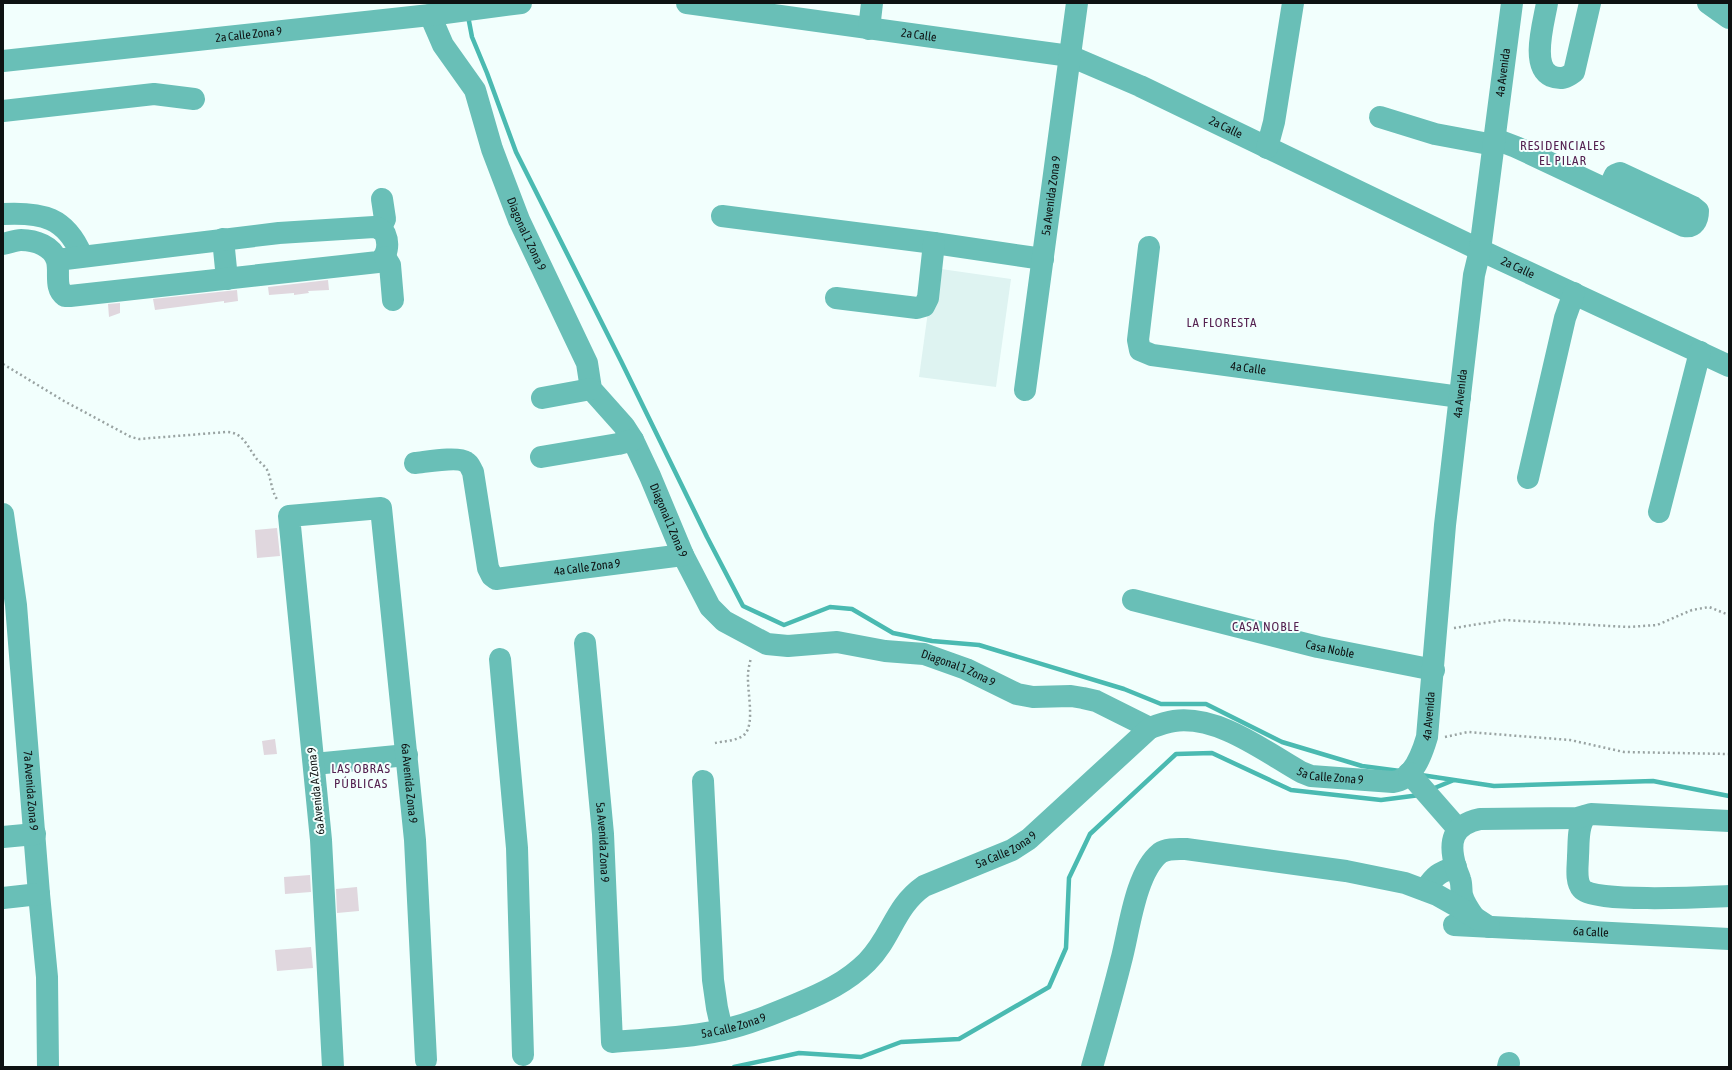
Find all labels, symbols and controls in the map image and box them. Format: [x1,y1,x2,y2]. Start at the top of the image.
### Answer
street label: 2a Calle Zona 9 [215,24,283,45]
street label: 2a Calle [900,26,937,44]
street label: 4a Avenida [1493,47,1513,98]
street label: 2a Calle [1207,113,1245,141]
district label: RESIDENCIALES EL PILAR [1520,138,1606,168]
street label: 5a Avenida Zona 9 [1039,155,1063,237]
street label: Diagonal 1 Zona 9 [504,195,549,273]
street label: 2a Calle [1499,254,1537,281]
district label: LA FLORESTA [1187,315,1257,330]
street label: 4a Calle [1230,359,1267,377]
street label: 4a Avenida [1450,368,1470,419]
street label: Diagonal 1 Zona 9 [647,481,690,560]
street label: 4a Calle Zona 9 [553,556,622,579]
district label: CASA NOBLE [1232,619,1300,634]
street label: Casa Noble [1304,637,1356,661]
street label: Diagonal 1 Zona 9 [919,647,998,690]
street label: 4a Avenida [1419,691,1438,742]
street label: 6a Avenida Zona 9 [398,743,420,824]
street label: 6a Avenida A Zona 9 [304,746,328,835]
street label: 7a Avenida Zona 9 [21,750,41,831]
district label: LAS OBRAS PÚBLICAS [331,761,391,791]
street label: 5a Calle Zona 9 [1294,764,1364,787]
street label: 5a Avenida Zona 9 [593,801,612,883]
street label: 5a Calle Zona 9 [973,828,1040,871]
street label: 6a Calle [1573,924,1609,940]
street label: 5a Calle Zona 9 [700,1010,768,1041]

